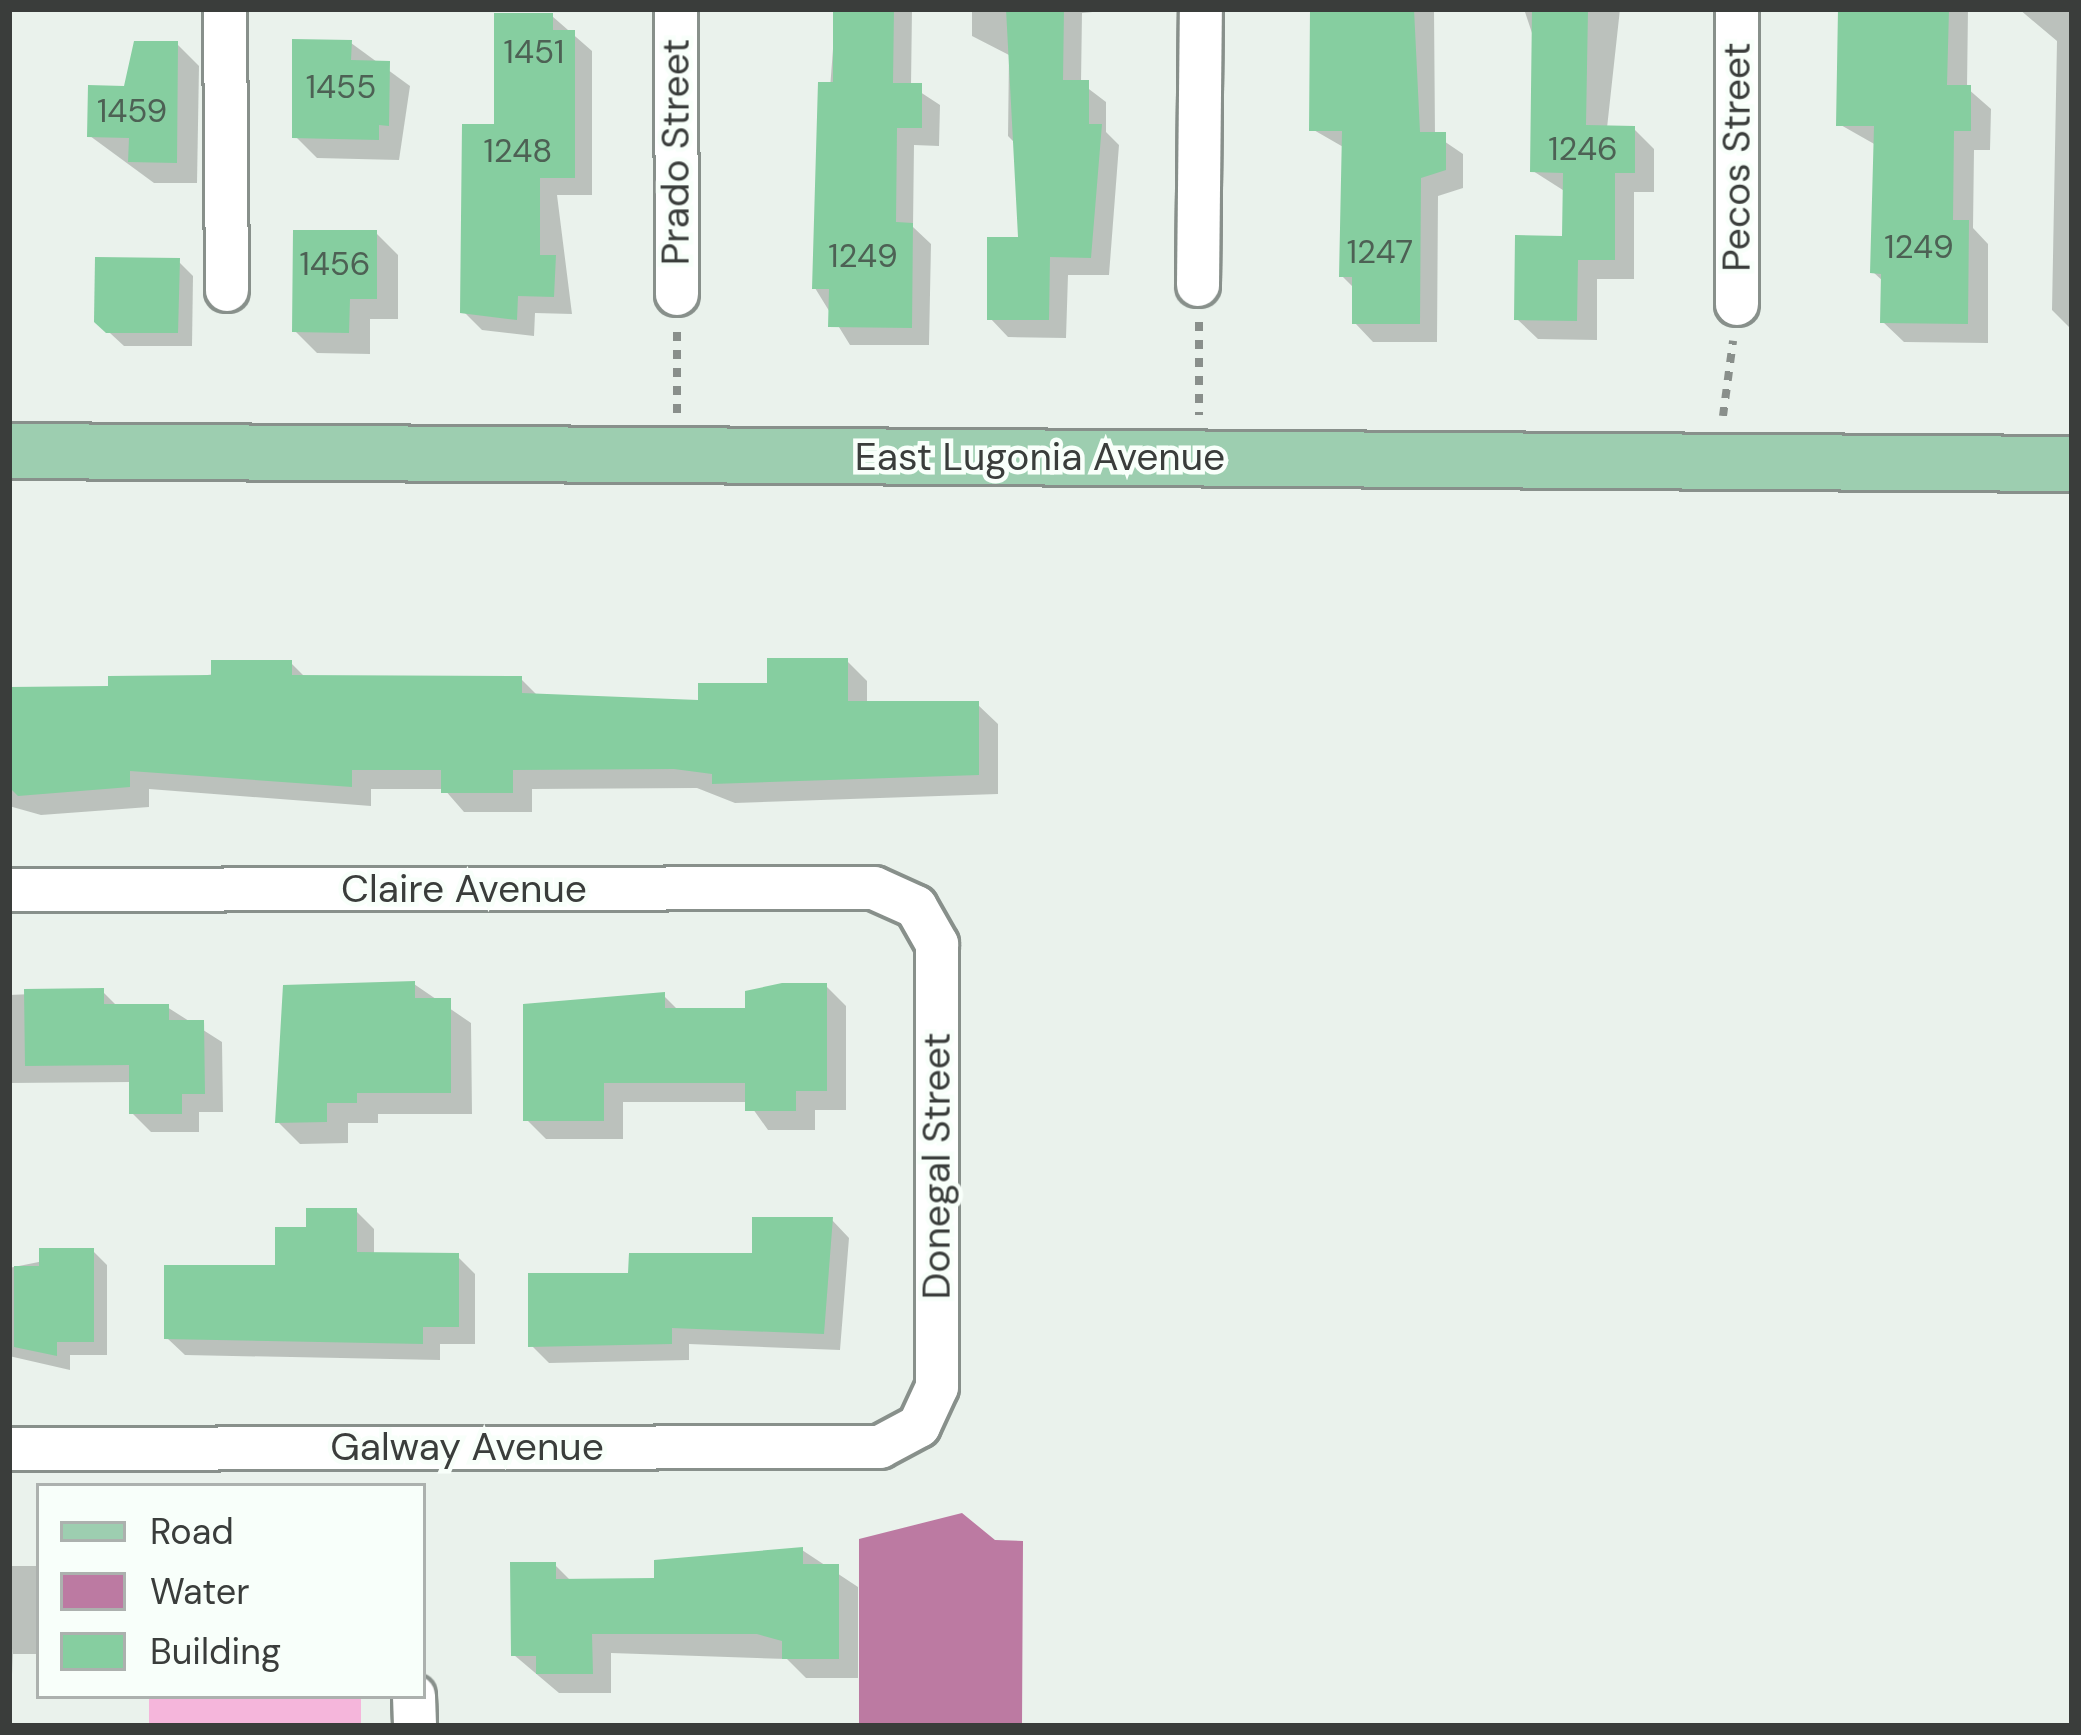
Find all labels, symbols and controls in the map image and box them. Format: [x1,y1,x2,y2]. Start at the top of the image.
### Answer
house number: 1451 [504,32,564,72]
street label: Prado Street [653,39,699,265]
street label: Pecos Street [1714,42,1760,272]
house number: 1455 [306,67,376,107]
house number: 1459 [97,91,167,131]
house number: 1246 [1548,129,1618,169]
house number: 1248 [484,131,552,171]
house number: 1249 [1884,227,1954,267]
house number: 1247 [1347,232,1413,272]
house number: 1249 [828,236,898,276]
house number: 1456 [299,244,371,284]
street label: East Lugonia Avenue [855,434,1225,480]
street label: Claire Avenue [341,866,587,912]
street label: Donegal Street [914,1033,960,1299]
street label: Galway Avenue [330,1424,604,1470]
legend [36,1483,426,1699]
text: Road [150,1508,234,1555]
text: Water [150,1568,250,1615]
text: Building [150,1628,281,1675]

